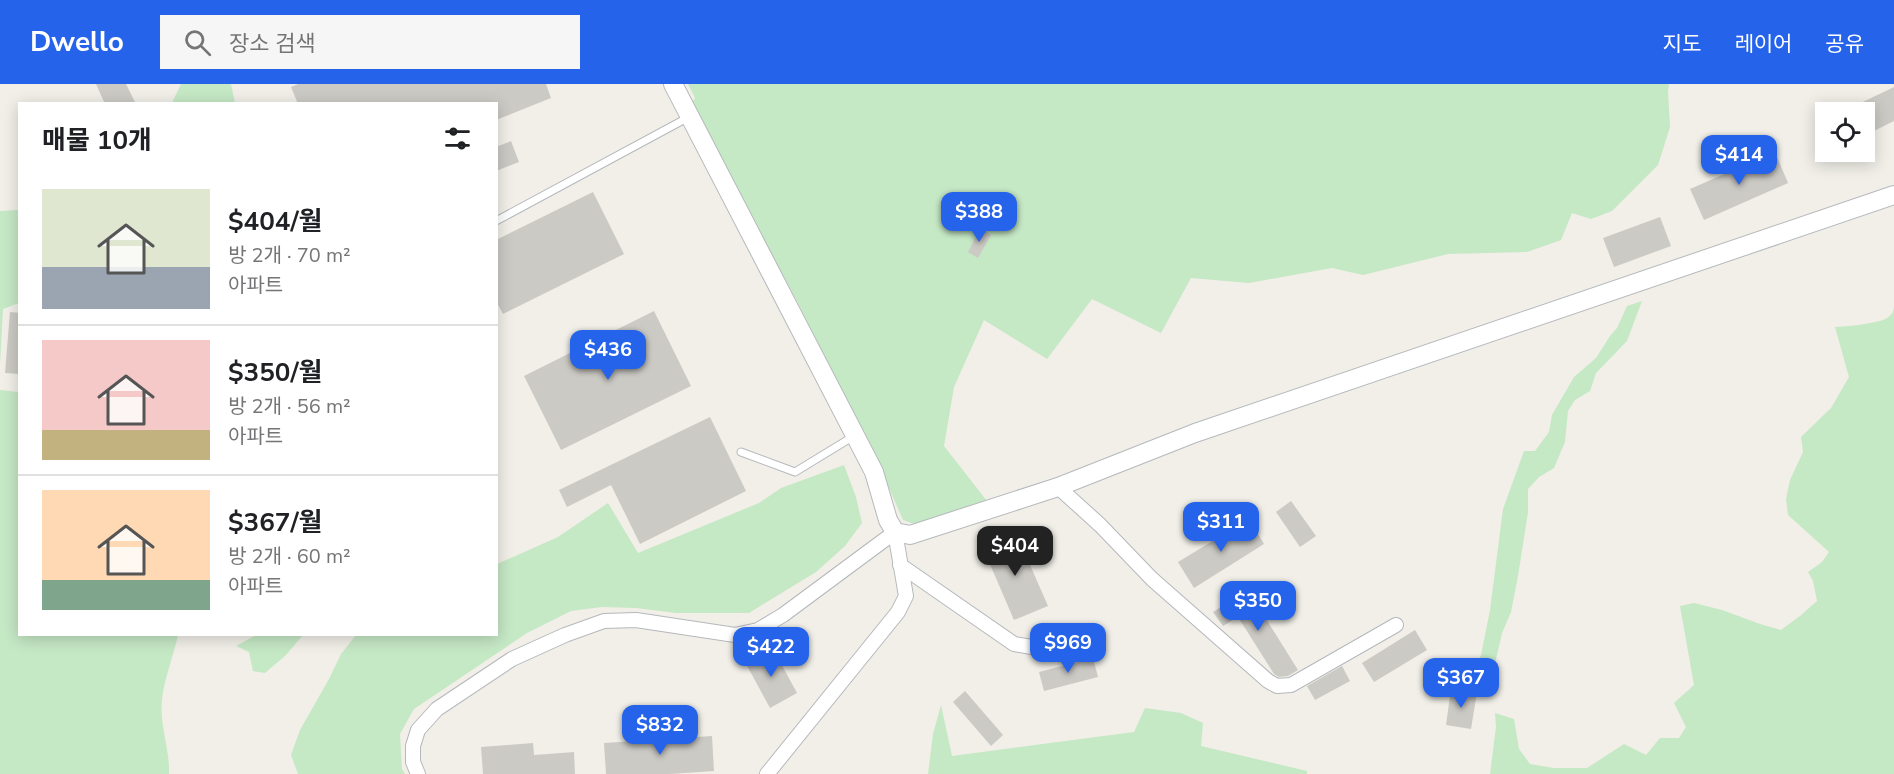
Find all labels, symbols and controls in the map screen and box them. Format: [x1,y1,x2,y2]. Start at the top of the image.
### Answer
search box [160,15,580,69]
text: Dwello [30,23,124,61]
icon: search [181,26,214,59]
text: 장소 검색 [229,29,316,59]
text: 지도 [1663,30,1701,58]
text: 레이어 [1734,30,1792,58]
text: 공유 [1825,30,1864,58]
map controls [1815,102,1875,162]
button: locate [1815,102,1875,162]
icon: filters [441,122,474,155]
text: 매물 10개 [42,123,152,158]
pin: $414 [1703,135,1775,186]
text: $414 [1715,141,1763,168]
pin: $388 [943,192,1015,243]
text: $388 [955,198,1003,225]
text: $404/월 [228,204,322,239]
icon: home [90,213,162,285]
text: 방 2개 · 70 m² [228,242,351,269]
text: 아파트 [228,272,283,299]
pin: $436 [572,330,644,381]
text: $436 [584,336,632,363]
text: $350/월 [228,355,322,390]
icon: home [90,364,162,436]
text: 방 2개 · 56 m² [228,393,351,420]
text: 아파트 [228,423,283,450]
pin: $311 [1185,502,1257,553]
text: $367/월 [228,505,322,540]
text: $311 [1197,508,1245,535]
icon: home [90,514,162,586]
pin: $404 [979,526,1051,577]
text: $404 [991,532,1039,559]
text: 방 2개 · 60 m² [228,543,351,570]
text: 아파트 [228,573,283,600]
pin: $350 [1222,581,1294,632]
text: $350 [1234,587,1282,614]
pin: $969 [1032,623,1104,674]
pin: $422 [735,627,807,678]
text: $969 [1044,629,1092,656]
text: $422 [747,633,795,660]
pin: $367 [1425,658,1497,709]
text: $367 [1437,664,1485,691]
pin: $832 [624,705,696,756]
text: $832 [636,711,684,738]

